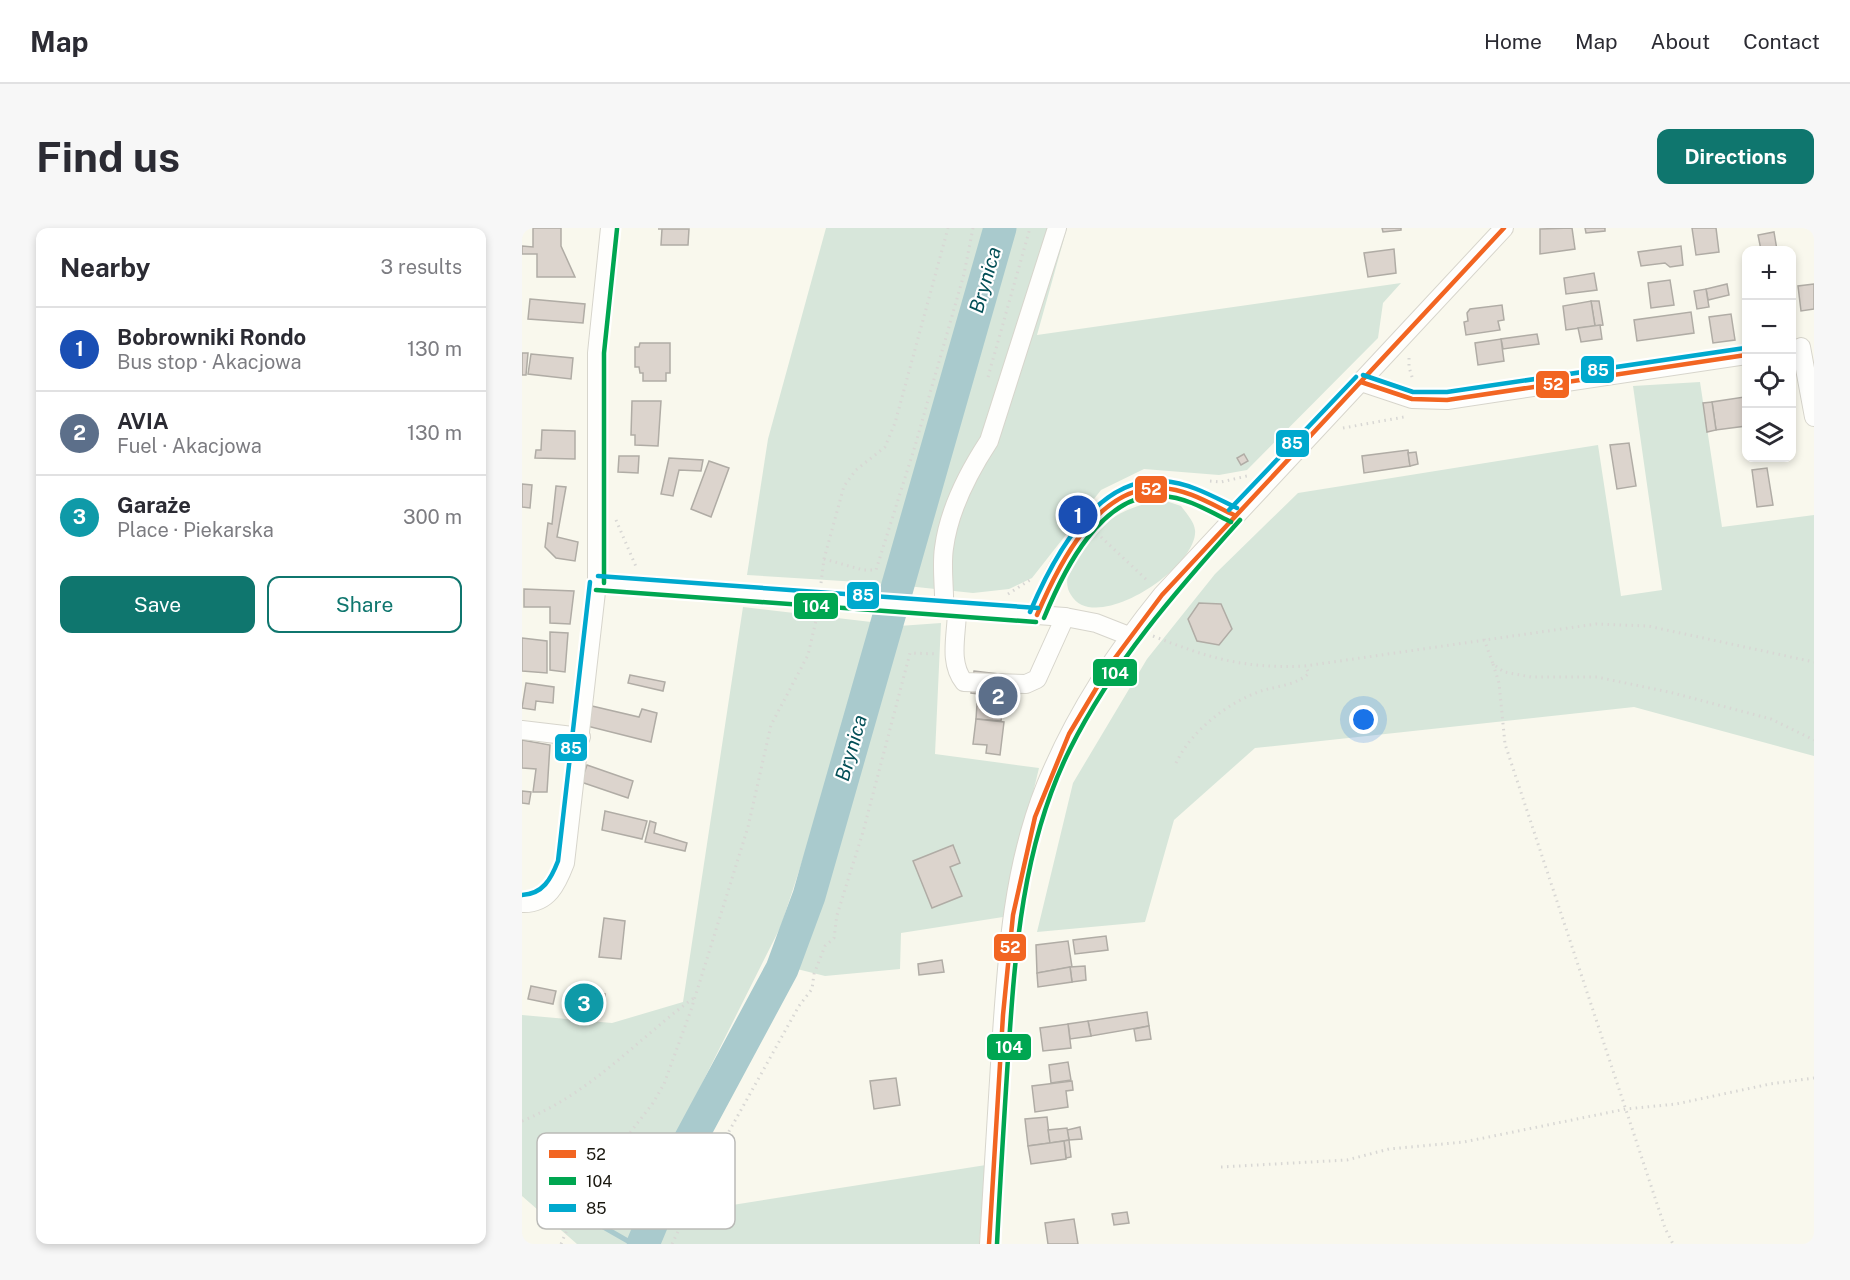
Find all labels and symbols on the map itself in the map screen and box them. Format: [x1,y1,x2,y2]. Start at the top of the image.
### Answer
water label: Brynica [964,244,1006,316]
line badge: 85 [1580,355,1615,384]
text: 85 [1587,361,1609,380]
line badge: 52 [1535,370,1570,399]
text: 52 [1543,375,1563,394]
line badge: 85 [1275,429,1310,458]
text: 85 [1281,434,1303,453]
line badge: 52 [1134,475,1168,504]
text: 52 [1141,480,1161,499]
pin: 1 [1058,492,1098,538]
line badge: 85 [846,581,880,610]
text: 85 [852,586,874,605]
line badge: 104 [793,592,839,620]
text: 104 [802,597,830,616]
line badge: 104 [1092,658,1138,687]
text: 104 [1101,664,1129,683]
pin: 2 [978,674,1018,718]
your location [1349,705,1378,734]
water label: Brynica [830,712,872,784]
line badge: 85 [554,733,588,762]
text: 85 [560,739,582,758]
line badge: 52 [993,933,1027,962]
text: 52 [1000,938,1020,957]
pin: 3 [564,980,604,1026]
line badge: 104 [986,1033,1032,1061]
text: 104 [995,1038,1023,1057]
legend [537,1133,735,1229]
text: 52 [586,1145,606,1164]
text: 104 [586,1172,612,1191]
text: 85 [586,1199,607,1218]

